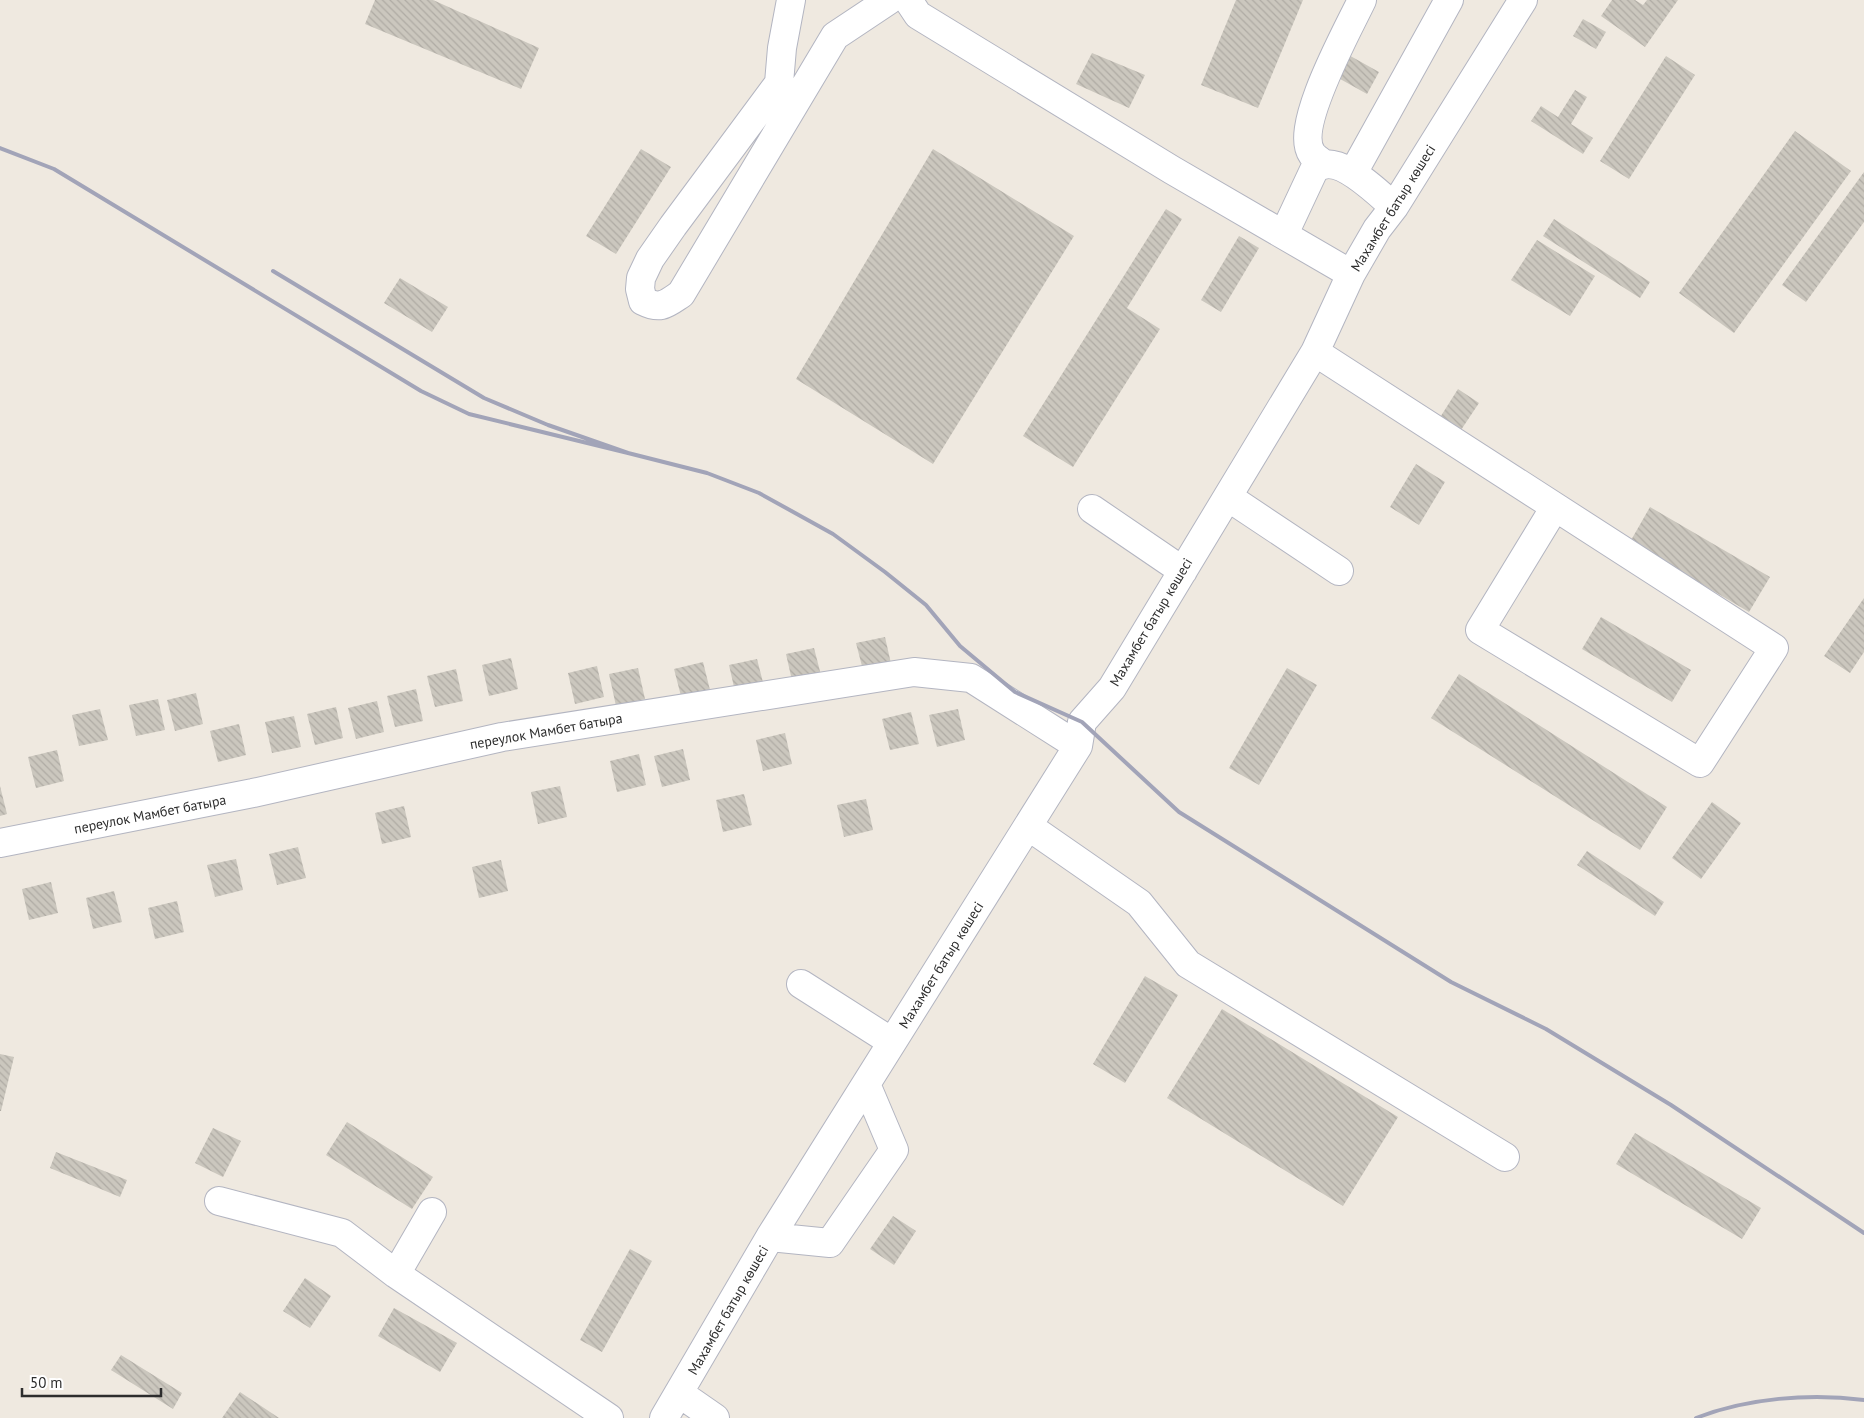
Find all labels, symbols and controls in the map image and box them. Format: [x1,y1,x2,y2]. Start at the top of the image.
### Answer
street label: Махамбет батыр көшесі [1347,141,1439,275]
street label: Махамбет батыр көшесі [1106,555,1196,689]
street label: переулок Мамбет батыра [468,709,624,753]
street label: переулок Мамбет батыра [72,790,228,838]
street label: Махамбет батыр көшесі [895,898,987,1032]
street label: Махамбет батыр көшесі [684,1242,772,1378]
scale bar [22,1366,161,1398]
text: 50 m [30,1373,63,1392]

